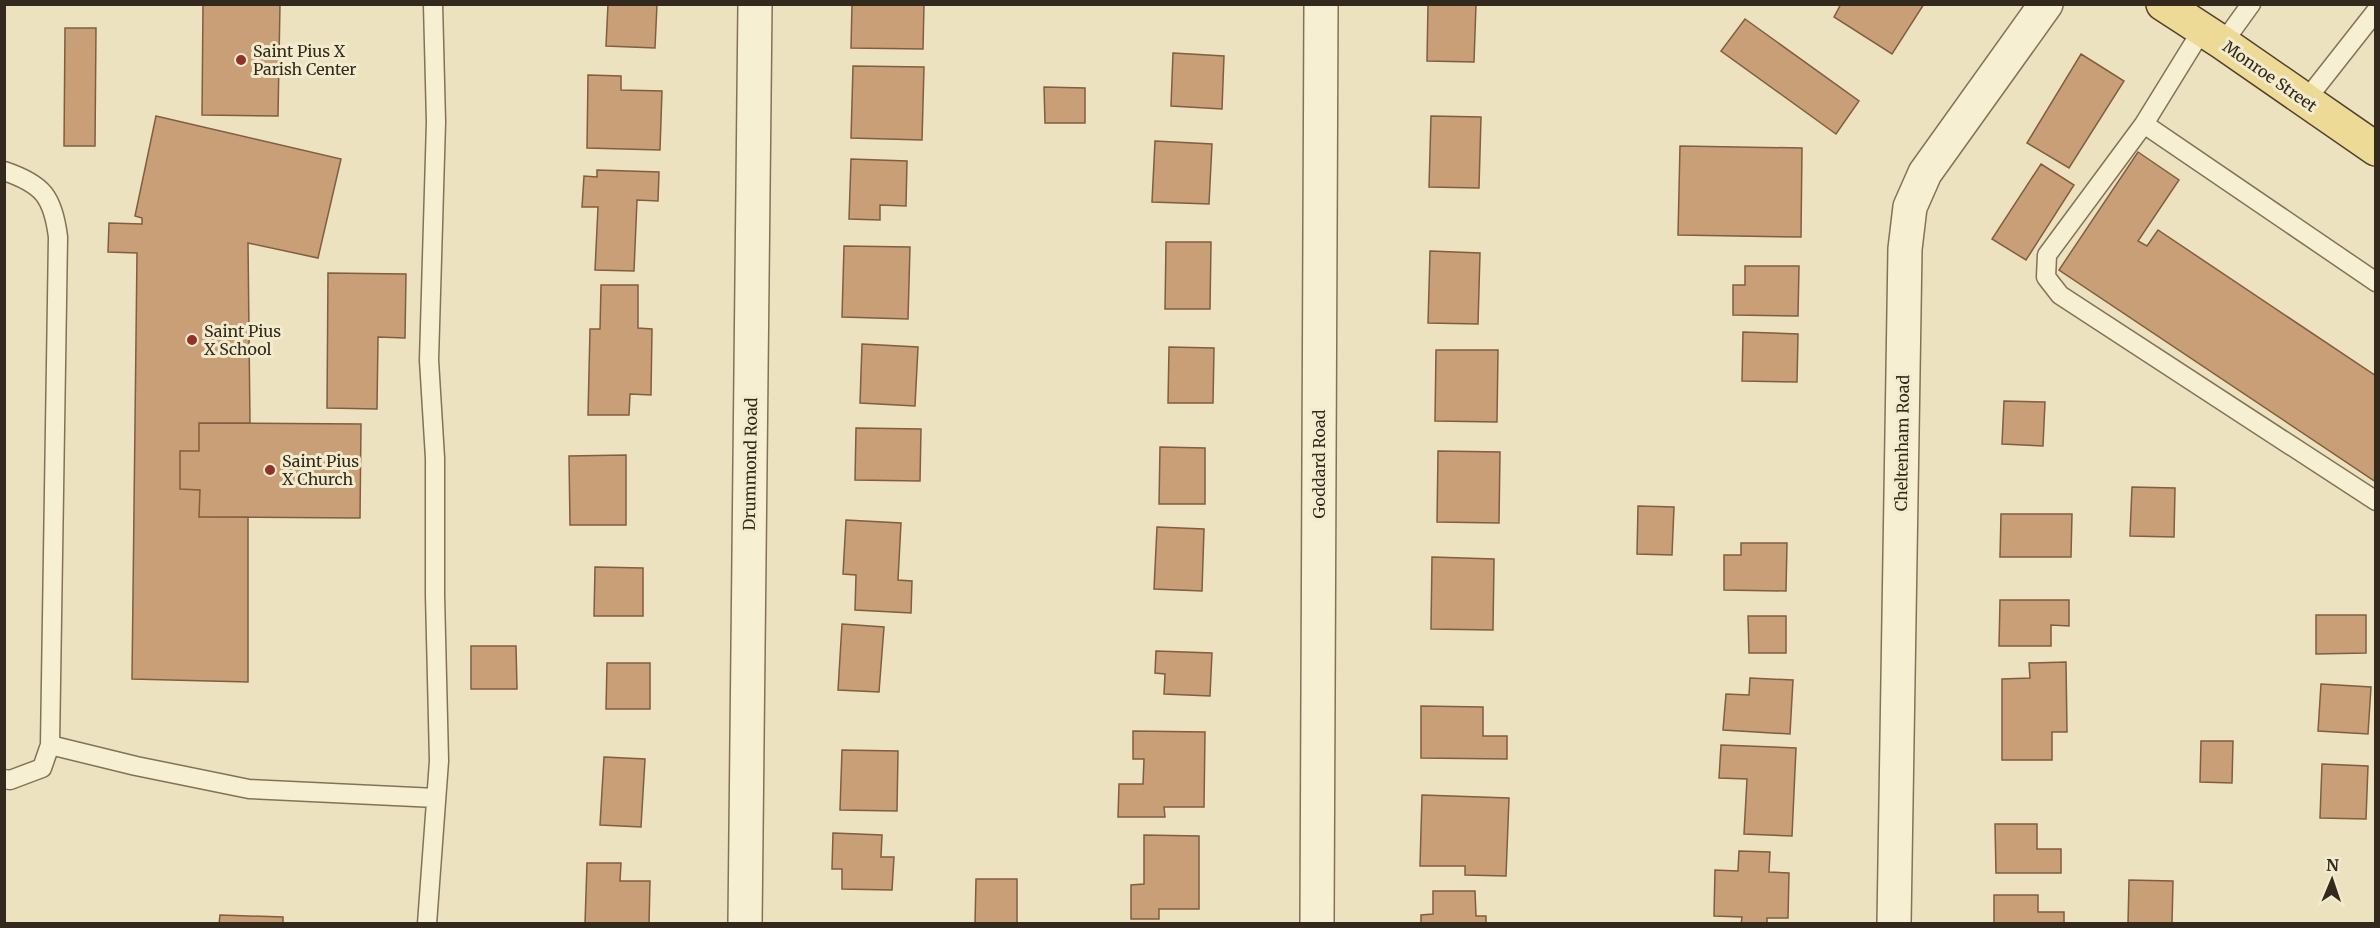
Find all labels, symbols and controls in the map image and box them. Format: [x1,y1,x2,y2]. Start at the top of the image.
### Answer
street label: Monroe Street [2219,36,2321,116]
place label: Saint Pius X Parish Center [253,41,356,79]
marker: Saint Pius X Parish Center [234,53,248,67]
place label: Saint Pius X School [204,321,281,359]
marker: Saint Pius X School [185,333,199,347]
street label: Cheltenham Road [1891,374,1913,511]
street label: Drummond Road [739,397,761,531]
street label: Goddard Road [1309,409,1329,518]
place label: Saint Pius X Church [282,451,359,489]
marker: Saint Pius X Church [263,463,277,477]
north arrow [2302,850,2362,910]
text: N [2326,855,2340,875]

